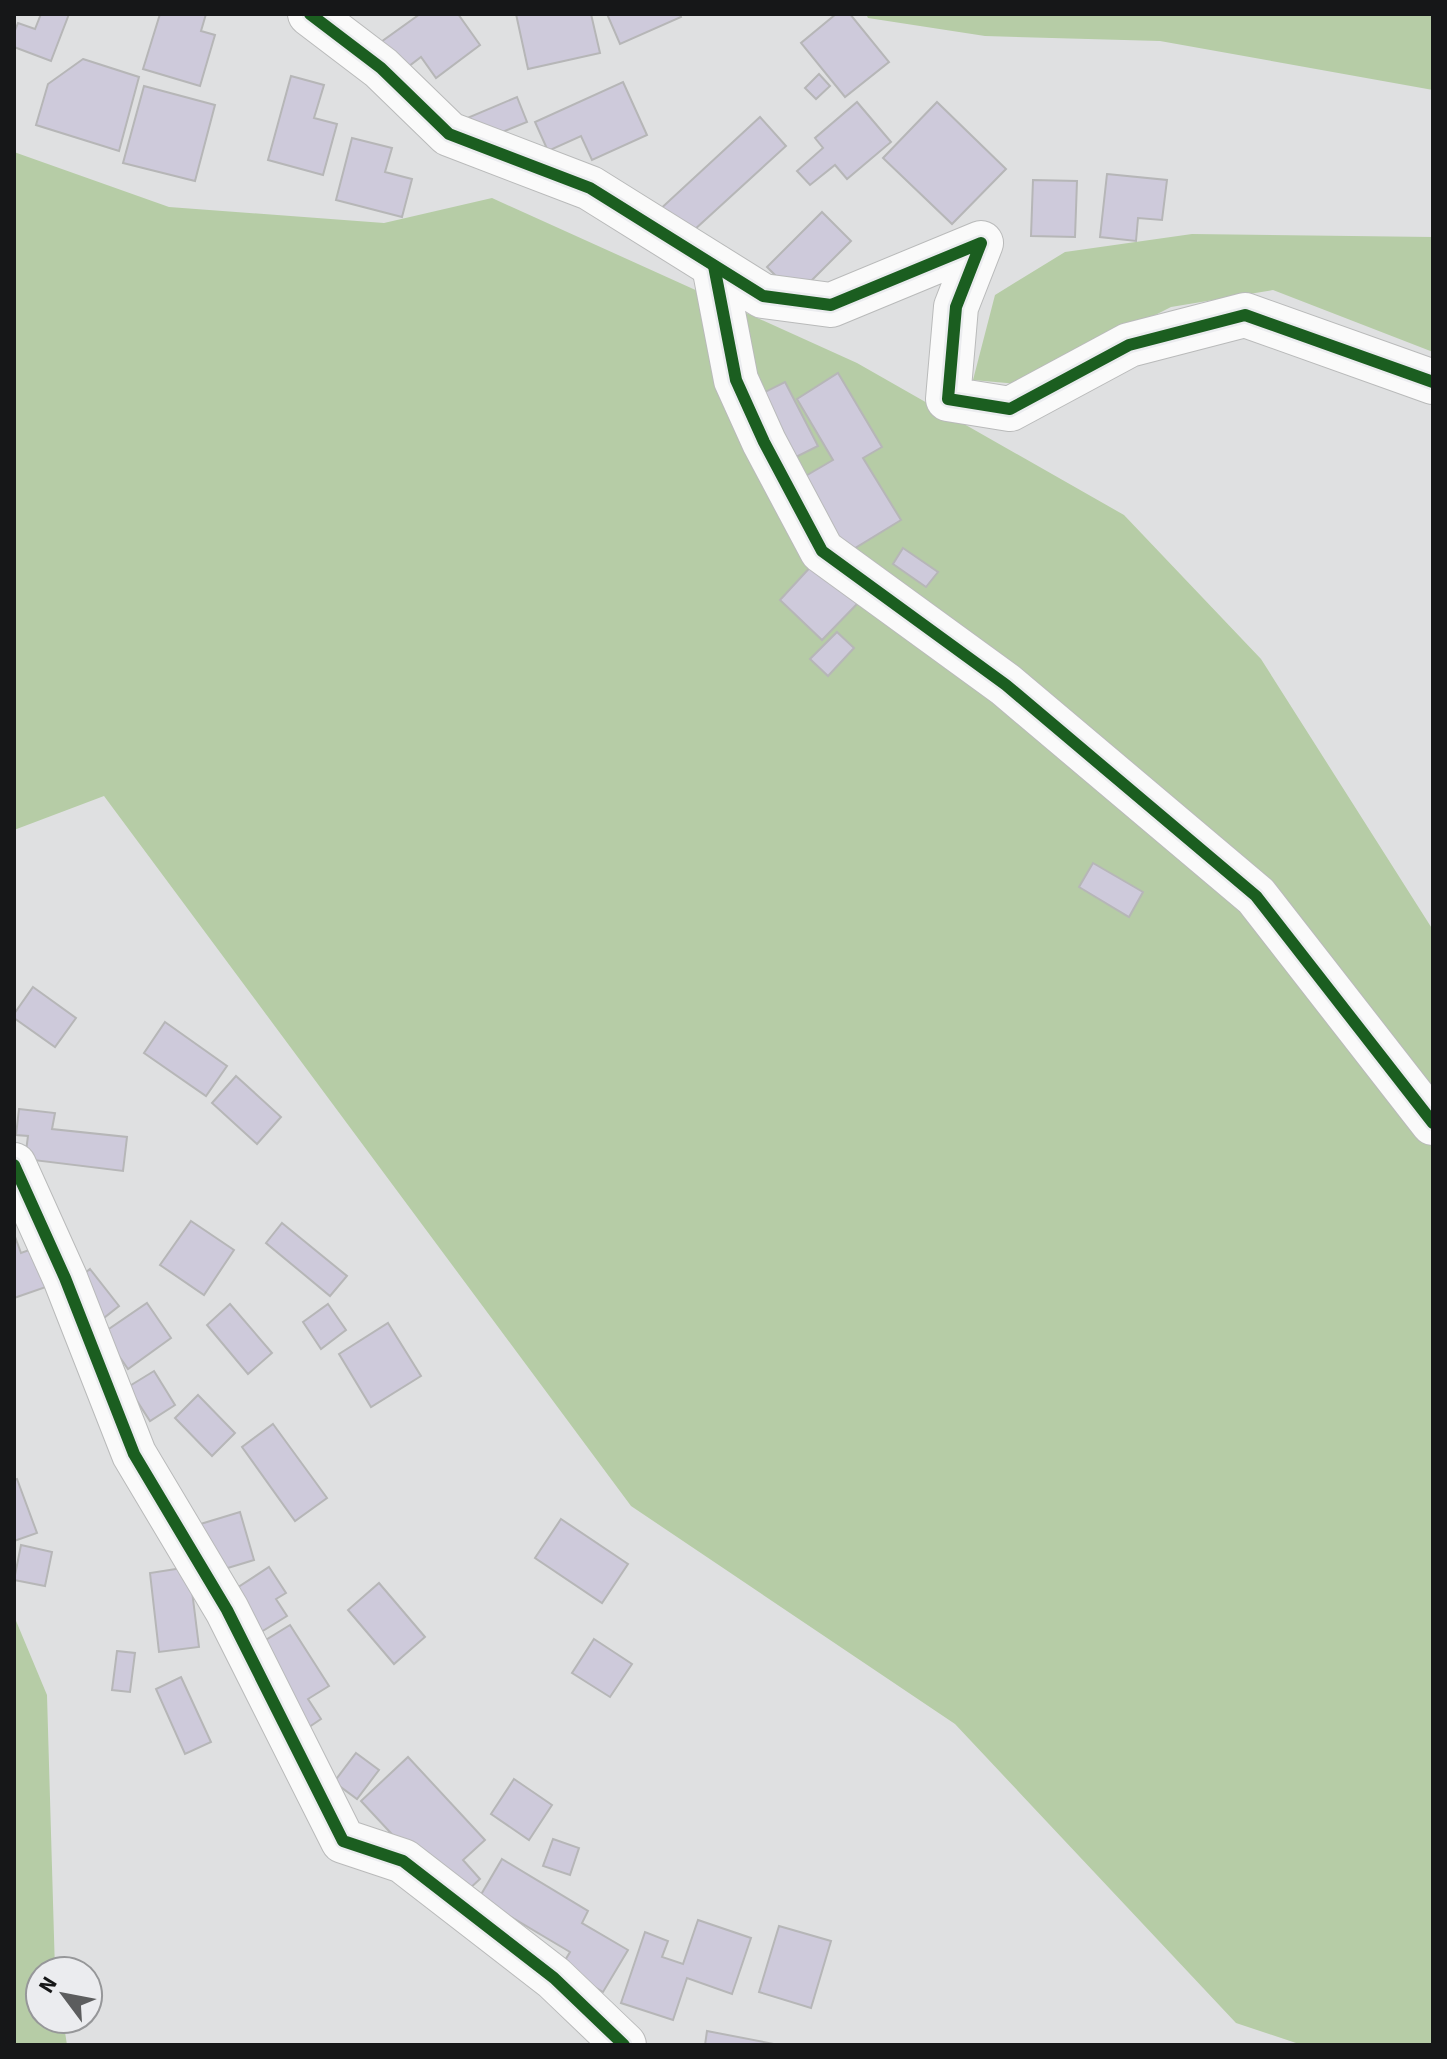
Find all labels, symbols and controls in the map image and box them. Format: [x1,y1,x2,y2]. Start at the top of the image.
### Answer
north arrow [24,1955,104,2035]
text: N [30,1970,65,2000]

